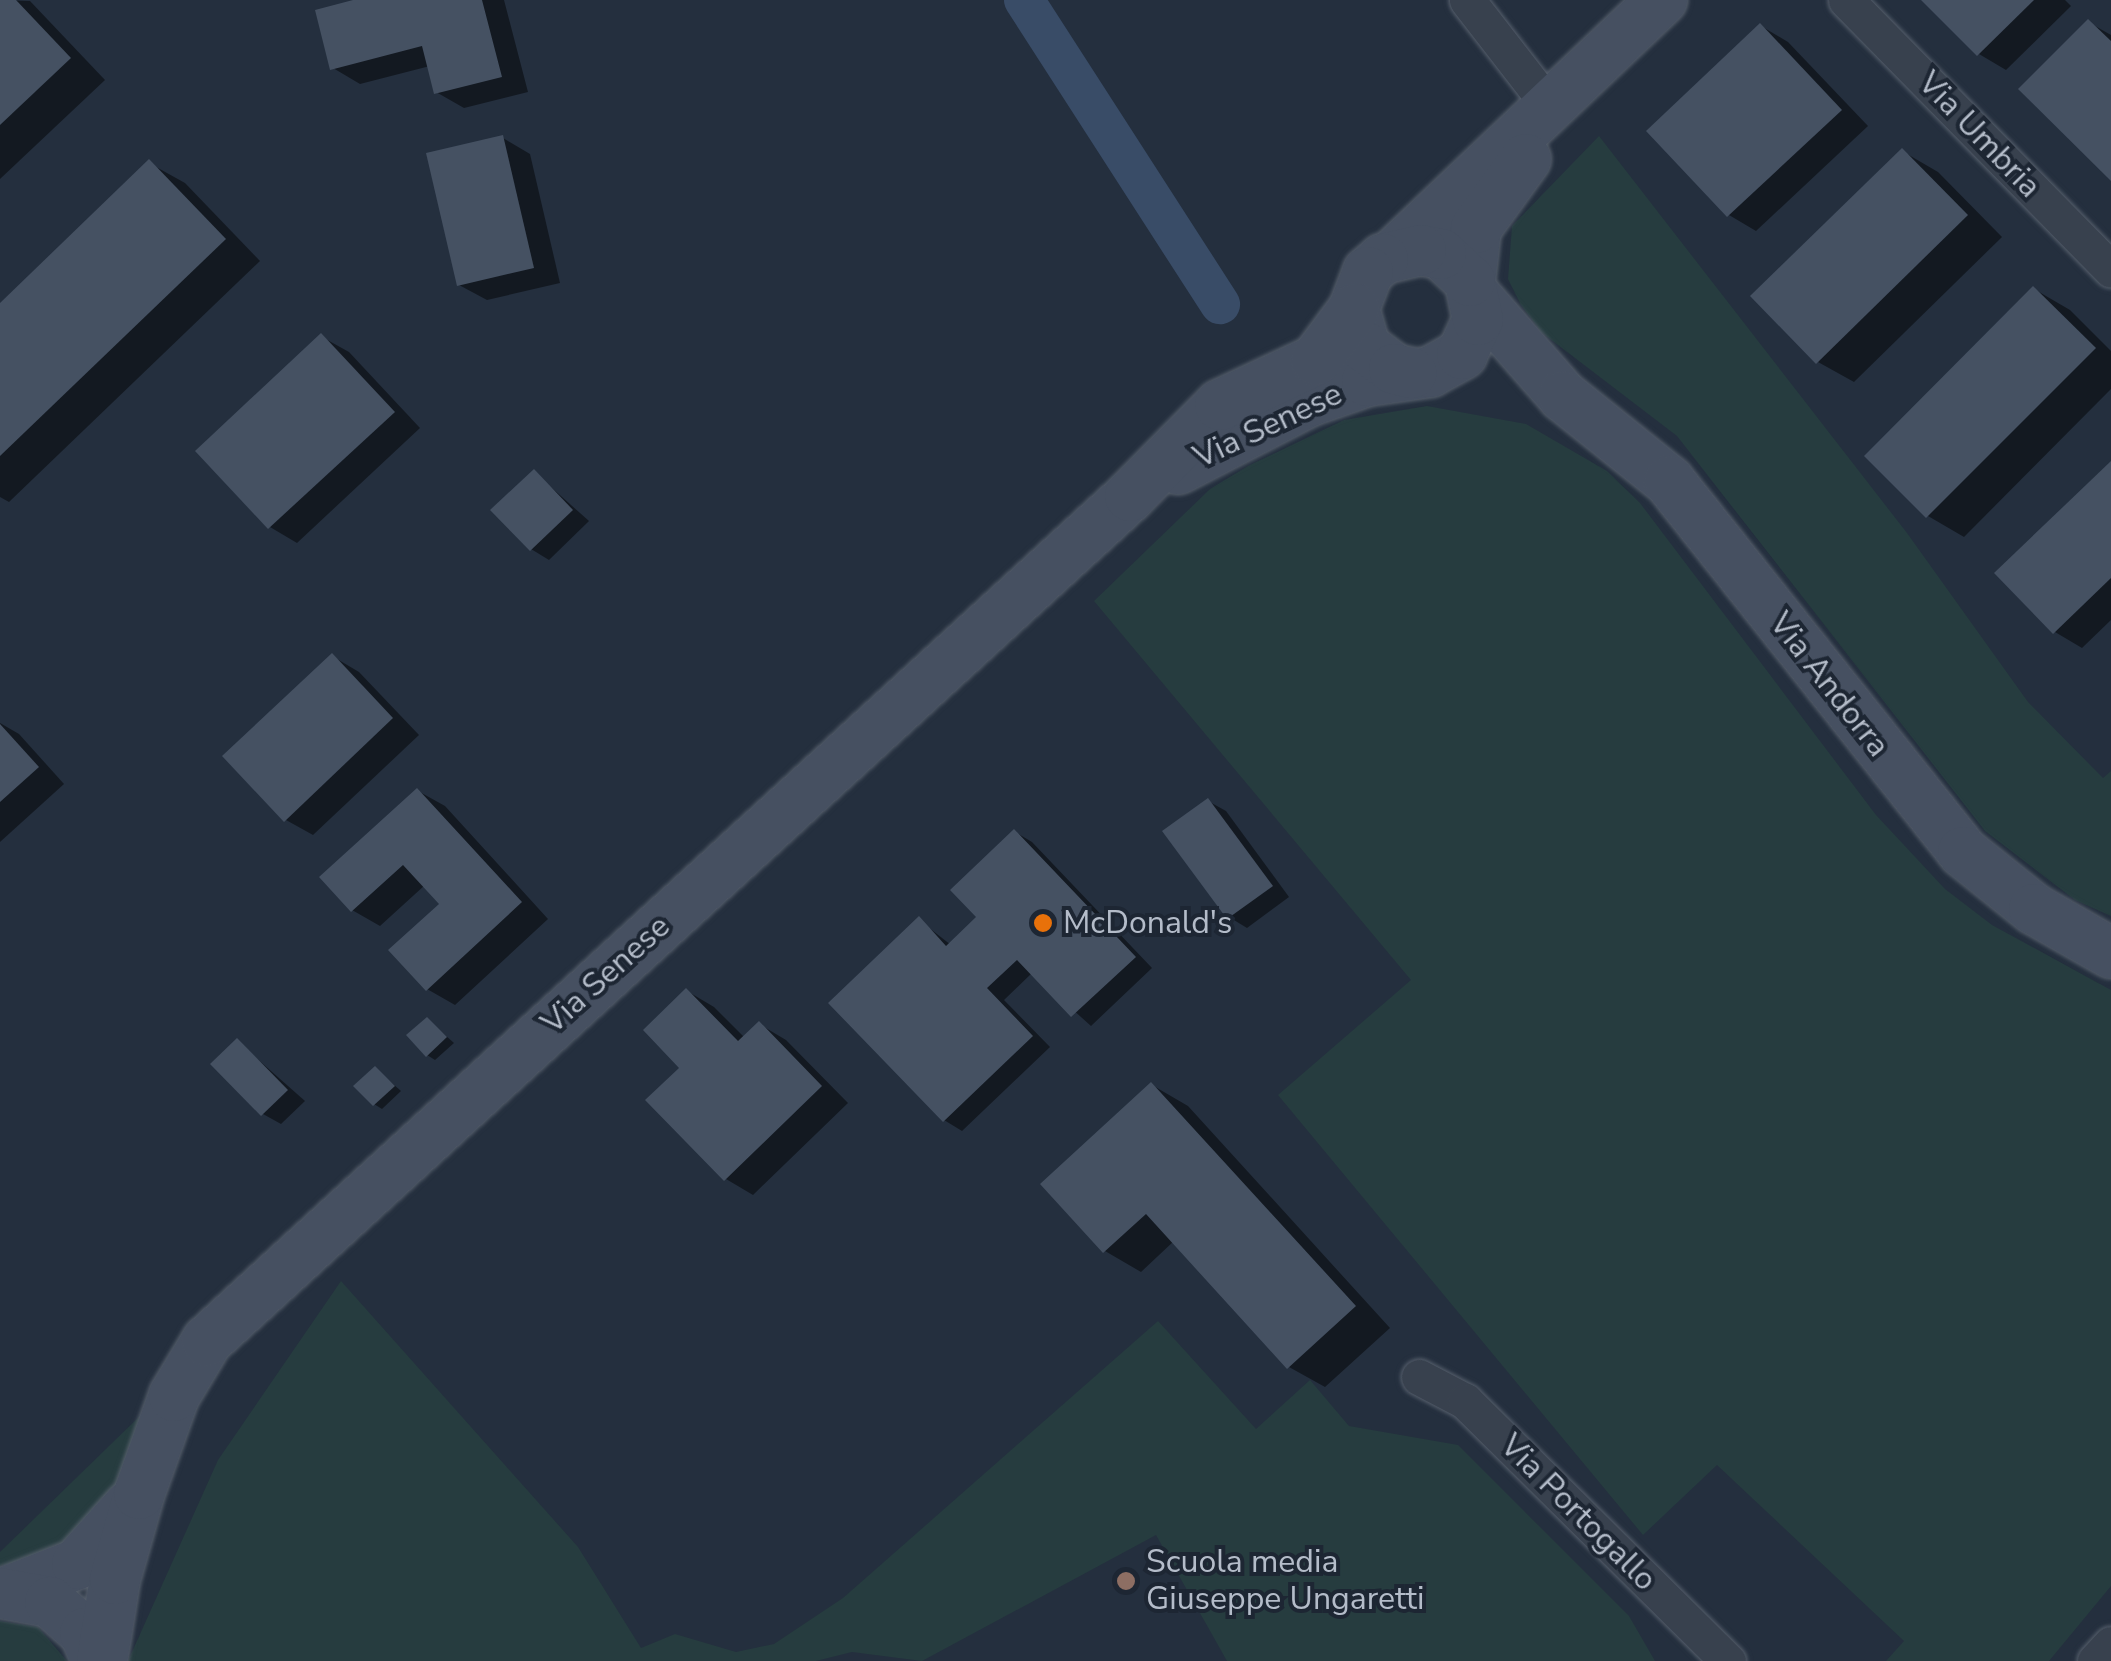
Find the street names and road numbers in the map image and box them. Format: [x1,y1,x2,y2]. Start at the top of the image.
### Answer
street label: Via Umbria [1910,64,2048,206]
street label: Via Senese [1188,375,1348,477]
street label: Via Andorra [1761,605,1897,765]
street label: Via Senese [534,908,678,1042]
street label: Via Portogallo [1492,1427,1664,1599]

